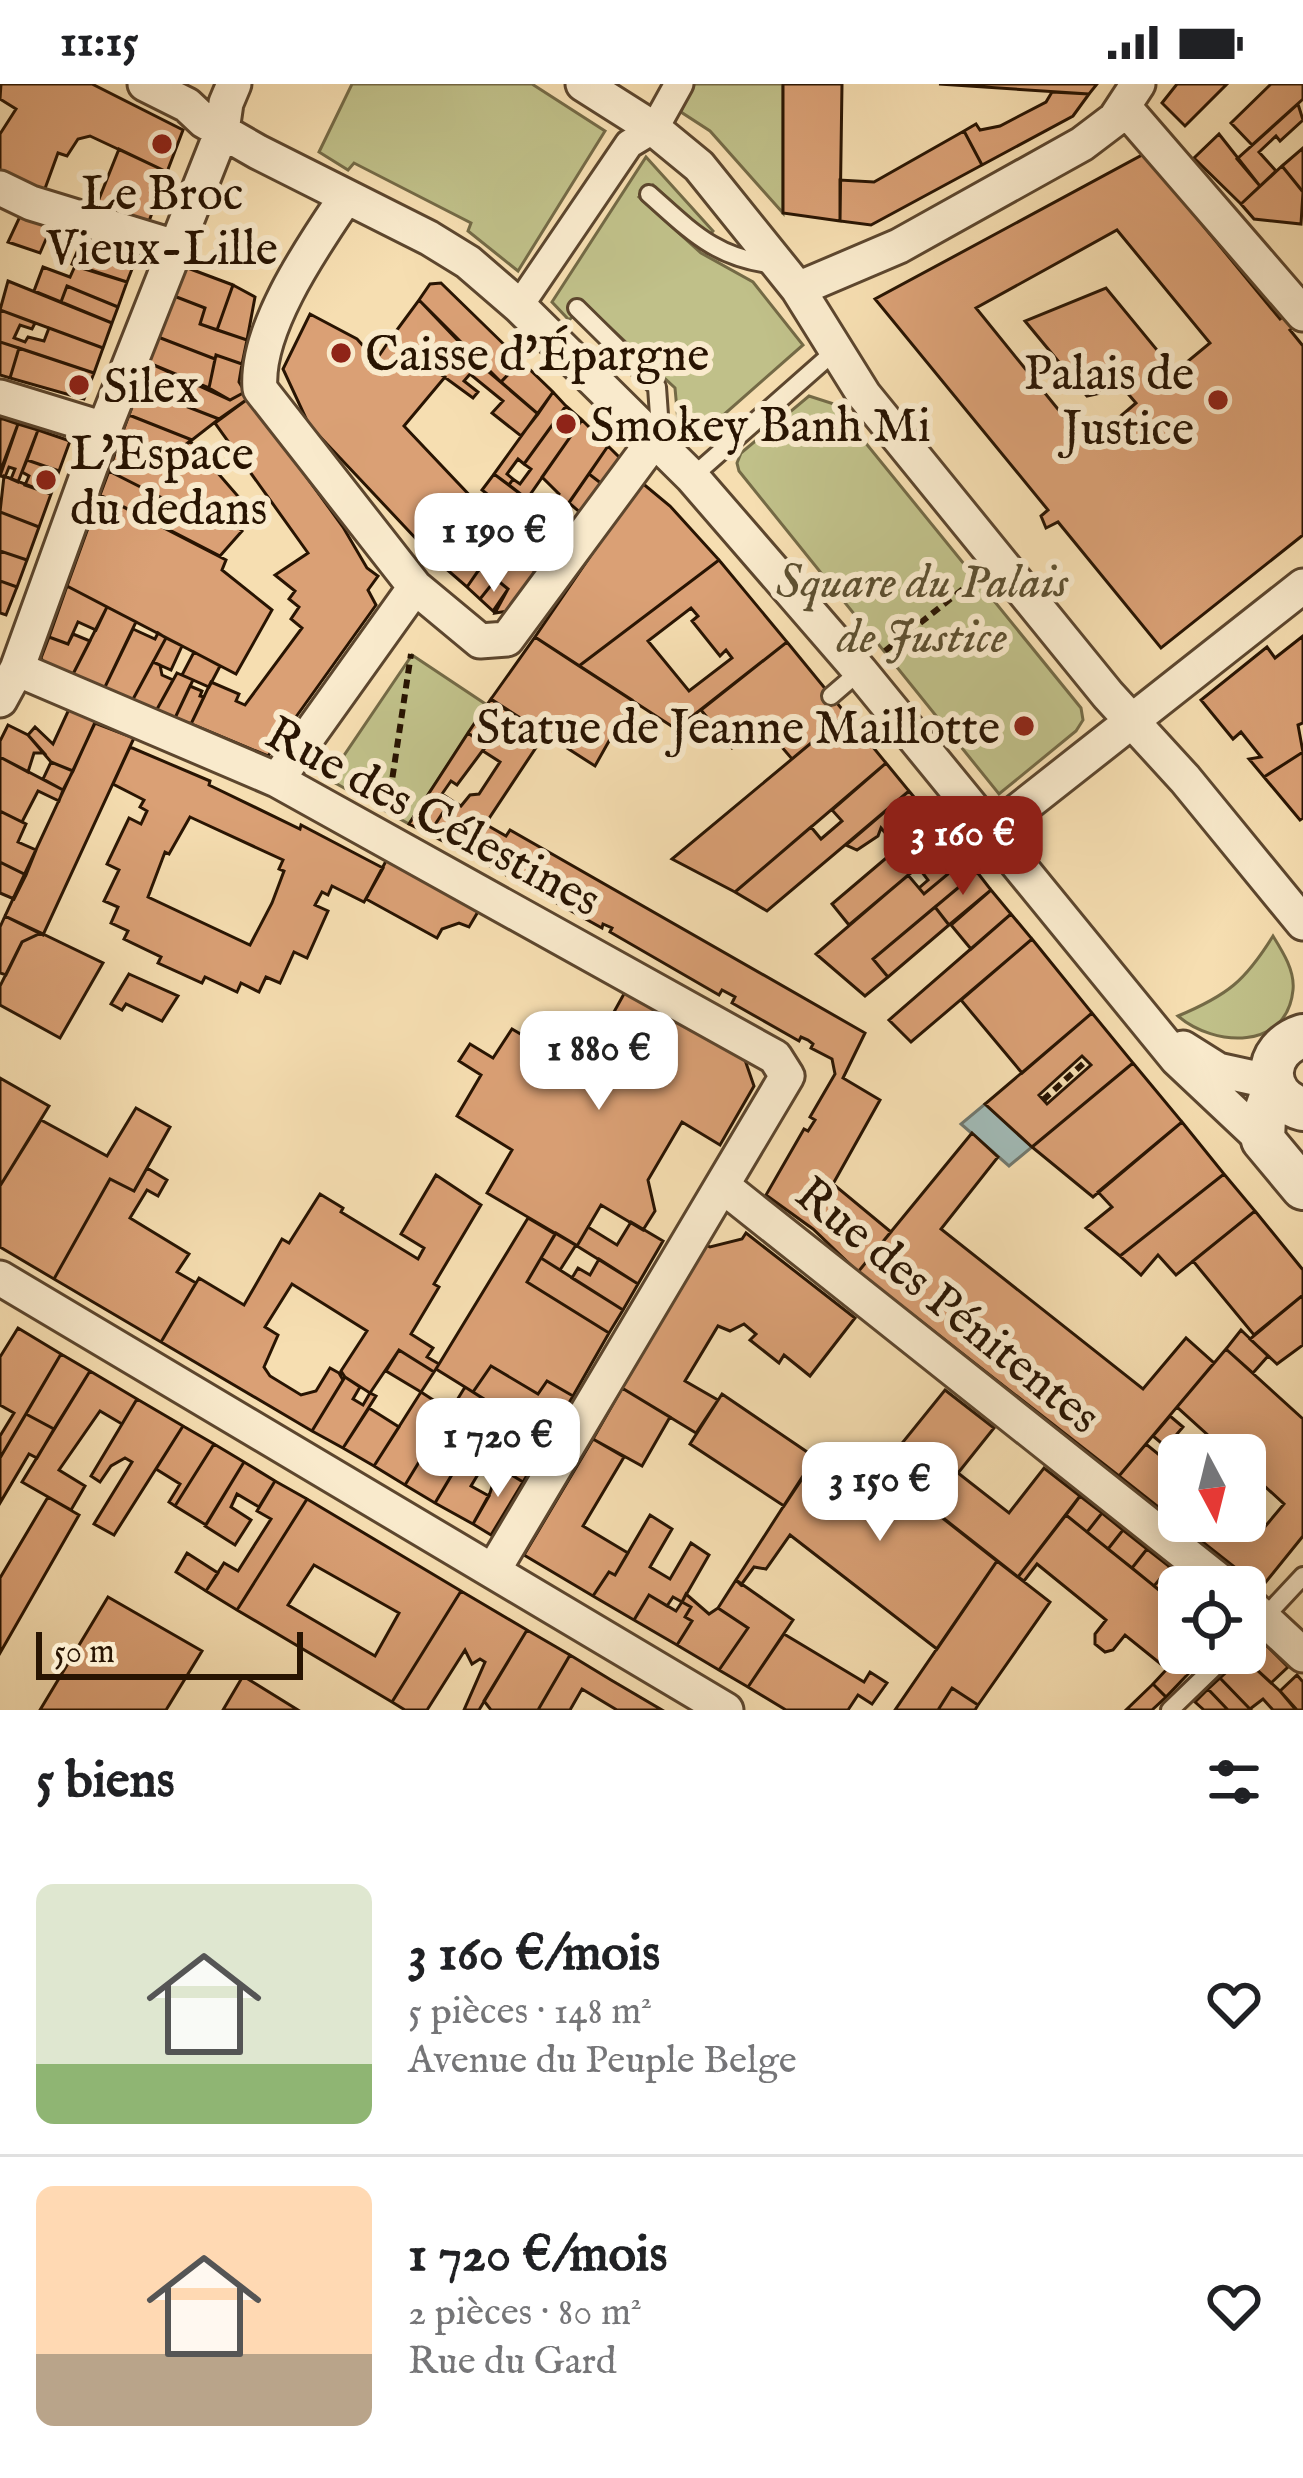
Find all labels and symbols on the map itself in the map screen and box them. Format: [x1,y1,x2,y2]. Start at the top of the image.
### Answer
marker: Le Broc Vieux-Lille [149,131,175,157]
place label: Le Broc Vieux-Lille [45,166,278,281]
place label: Caisse d'Épargne [365,325,709,387]
marker: Caisse d'Épargne [328,340,354,366]
place label: Palais de Justice [1024,346,1194,461]
place label: Silex [103,359,199,419]
marker: Silex [66,372,92,398]
marker: Palais de Justice [1205,387,1231,413]
place label: Smokey Banh Mi [590,398,931,458]
marker: Smokey Banh Mi [553,411,579,437]
place label: L'Espace du dedans [70,426,267,541]
marker: L'Espace du dedans [33,467,59,493]
pin: 1 190 € [383,493,605,595]
park label: Square du Palais de Justice [776,554,1070,669]
place label: Statue de Jeanne Maillotte [476,700,1000,760]
street label: Rue des Célestines [254,705,610,932]
marker: Statue de Jeanne Maillotte [1011,713,1037,739]
pin: 3 160 € [852,796,1074,898]
pin: 1 880 € [488,1011,710,1113]
street label: Rue des Pénitentes [782,1166,1111,1449]
pin: 1 720 € [387,1398,609,1500]
north arrow [1158,1434,1266,1542]
pin: 3 150 € [769,1442,991,1544]
scale bar [36,1626,303,1679]

